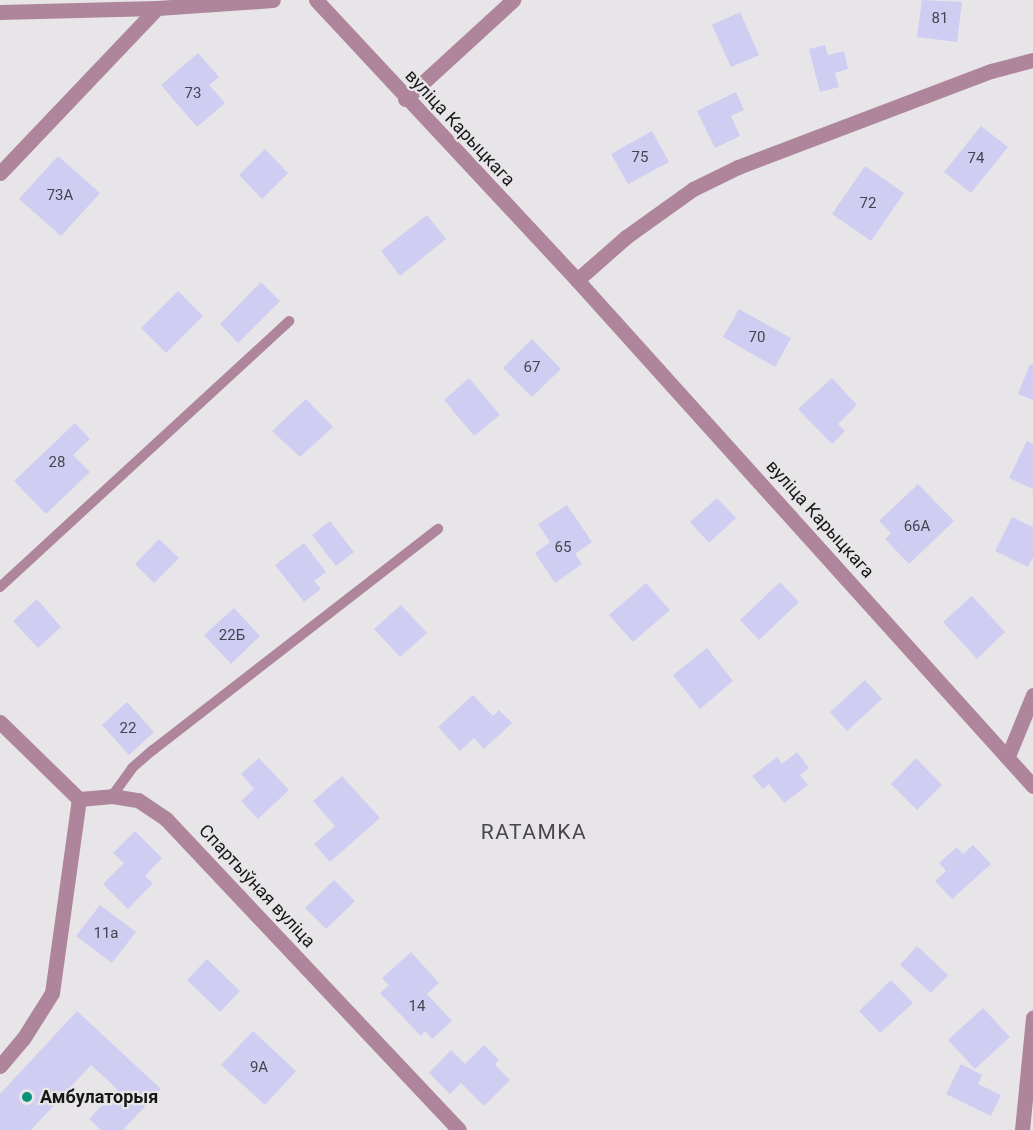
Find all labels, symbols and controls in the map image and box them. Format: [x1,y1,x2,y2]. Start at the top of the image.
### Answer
house number: 81 [932,10,948,28]
street label: вуліца Карыцкага [401,65,519,191]
house number: 73 [185,85,201,103]
house number: 75 [632,149,648,167]
house number: 74 [968,150,984,168]
house number: 73А [47,187,73,205]
house number: 72 [860,195,876,213]
house number: 70 [749,329,765,347]
house number: 67 [524,359,540,377]
house number: 28 [49,454,65,472]
street label: вуліца Карыцкага [761,456,879,582]
house number: 66А [904,518,930,536]
house number: 65 [555,539,571,557]
house number: 22Б [219,627,245,645]
house number: 22 [120,720,136,738]
district label: RATAMKA [481,819,587,845]
street label: Спартыўная вуліца [194,820,320,952]
house number: 11а [93,925,119,943]
house number: 14 [409,998,425,1016]
house number: 9А [250,1059,268,1077]
place label: Амбулаторыя [40,1086,158,1108]
marker: Амбулаторыя [18,1088,36,1106]

